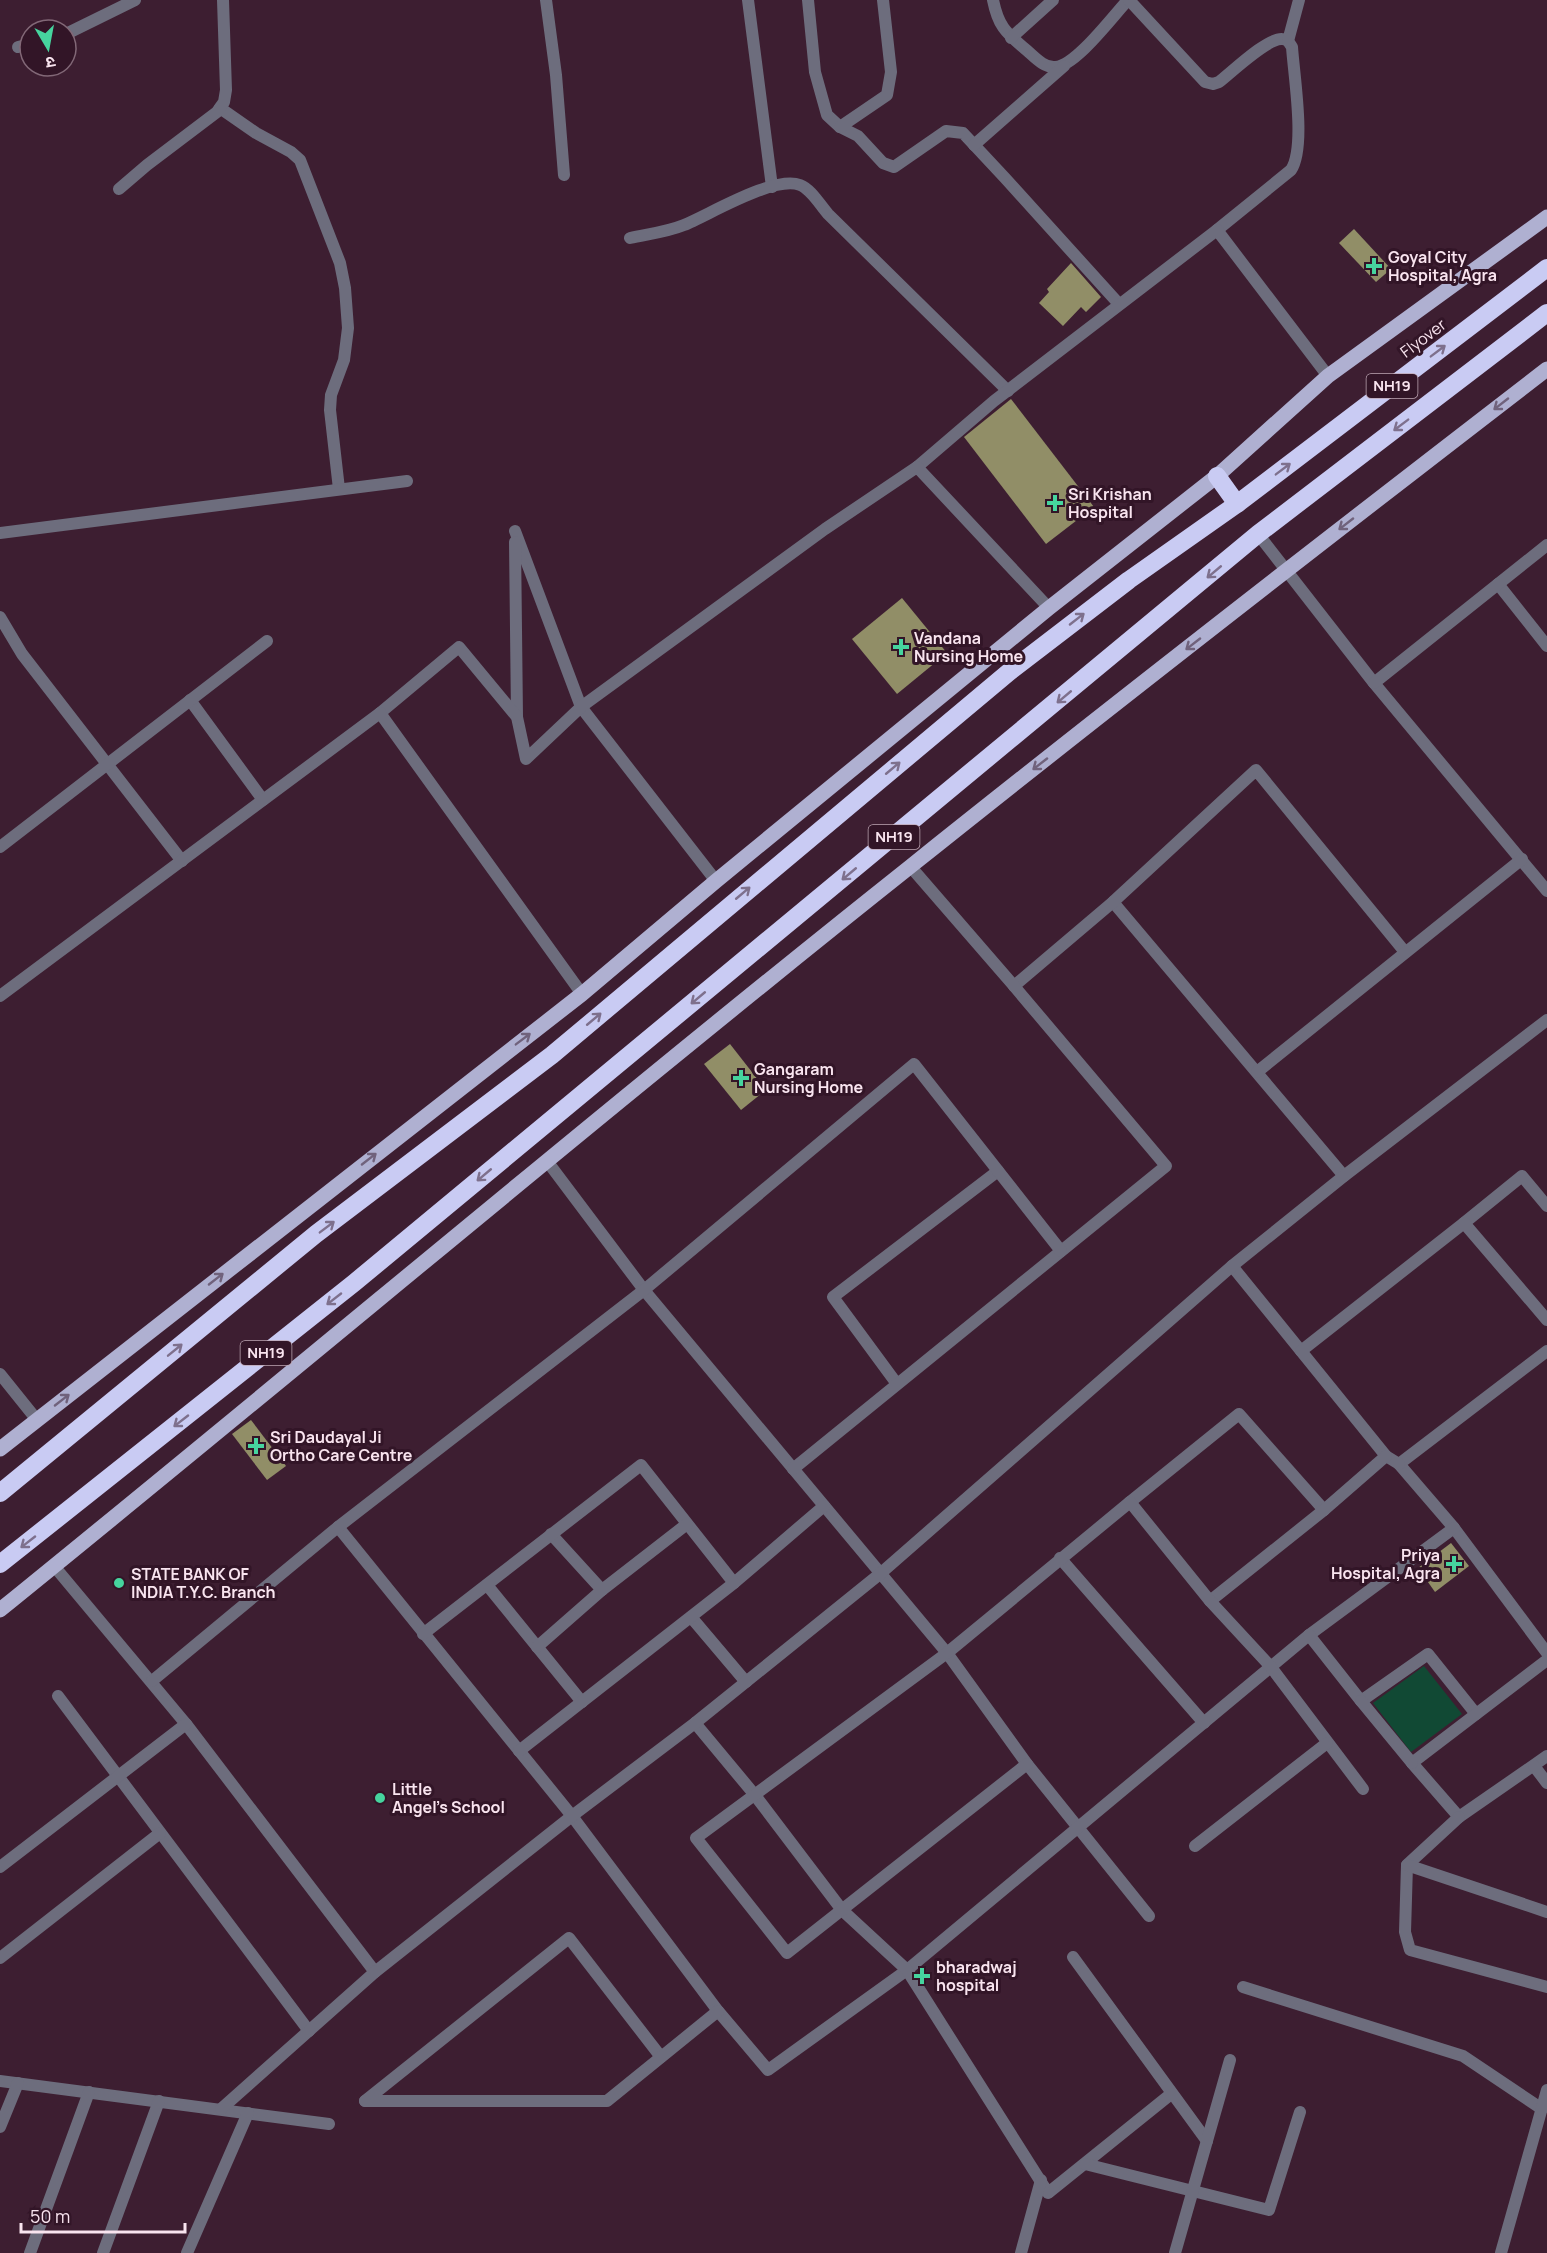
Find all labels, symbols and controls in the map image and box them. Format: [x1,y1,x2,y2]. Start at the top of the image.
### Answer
north arrow [18,18,78,78]
text: उ [43,51,57,75]
place label: Goyal City Hospital, Agra [1388,246,1497,286]
marker: Goyal City Hospital, Agra [1365,257,1383,275]
street label: Flyover [1396,313,1451,362]
one-way arrow [1430,344,1446,357]
road number: NH19 [1366,374,1418,398]
one-way arrow [1493,398,1509,411]
one-way arrow [1393,419,1409,431]
one-way arrow [1275,462,1291,475]
place label: Sri Krishan Hospital [1068,483,1152,523]
marker: Sri Krishan Hospital [1046,494,1064,512]
one-way arrow [1339,517,1355,530]
one-way arrow [1206,565,1222,578]
one-way arrow [1069,613,1085,626]
place label: Vandana Nursing Home [914,627,1023,667]
one-way arrow [1185,637,1201,650]
marker: Vandana Nursing Home [892,638,910,656]
one-way arrow [1056,690,1072,703]
one-way arrow [1032,758,1048,771]
one-way arrow [885,762,901,775]
road number: NH19 [868,825,920,849]
one-way arrow [842,867,857,881]
one-way arrow [735,887,751,900]
one-way arrow [691,992,707,1005]
one-way arrow [586,1012,601,1026]
one-way arrow [514,1033,530,1045]
place label: Gangaram Nursing Home [754,1058,863,1098]
marker: Gangaram Nursing Home [732,1069,750,1087]
one-way arrow [361,1152,377,1165]
one-way arrow [476,1169,492,1182]
one-way arrow [318,1220,334,1233]
one-way arrow [207,1273,223,1286]
one-way arrow [326,1293,342,1306]
road number: NH19 [240,1341,292,1365]
one-way arrow [167,1343,183,1356]
one-way arrow [54,1393,70,1406]
one-way arrow [173,1414,189,1427]
place label: Sri Daudayal Ji Ortho Care Centre [270,1426,413,1466]
marker: Sri Daudayal Ji Ortho Care Centre [247,1437,265,1455]
one-way arrow [20,1535,36,1548]
place label: Priya Hospital, Agra [1331,1544,1440,1584]
marker: Priya Hospital, Agra [1445,1555,1463,1573]
place label: STATE BANK OF INDIA T.Y.C. Branch [131,1563,276,1603]
marker: STATE BANK OF INDIA T.Y.C. Branch [112,1576,126,1590]
place label: Little Angel's School [392,1778,505,1818]
marker: Little Angel's School [373,1791,387,1805]
place label: bharadwaj hospital [936,1956,1017,1996]
marker: bharadwaj hospital [913,1967,931,1985]
scale bar [21,2196,184,2234]
text: 50 m [30,2204,70,2228]

